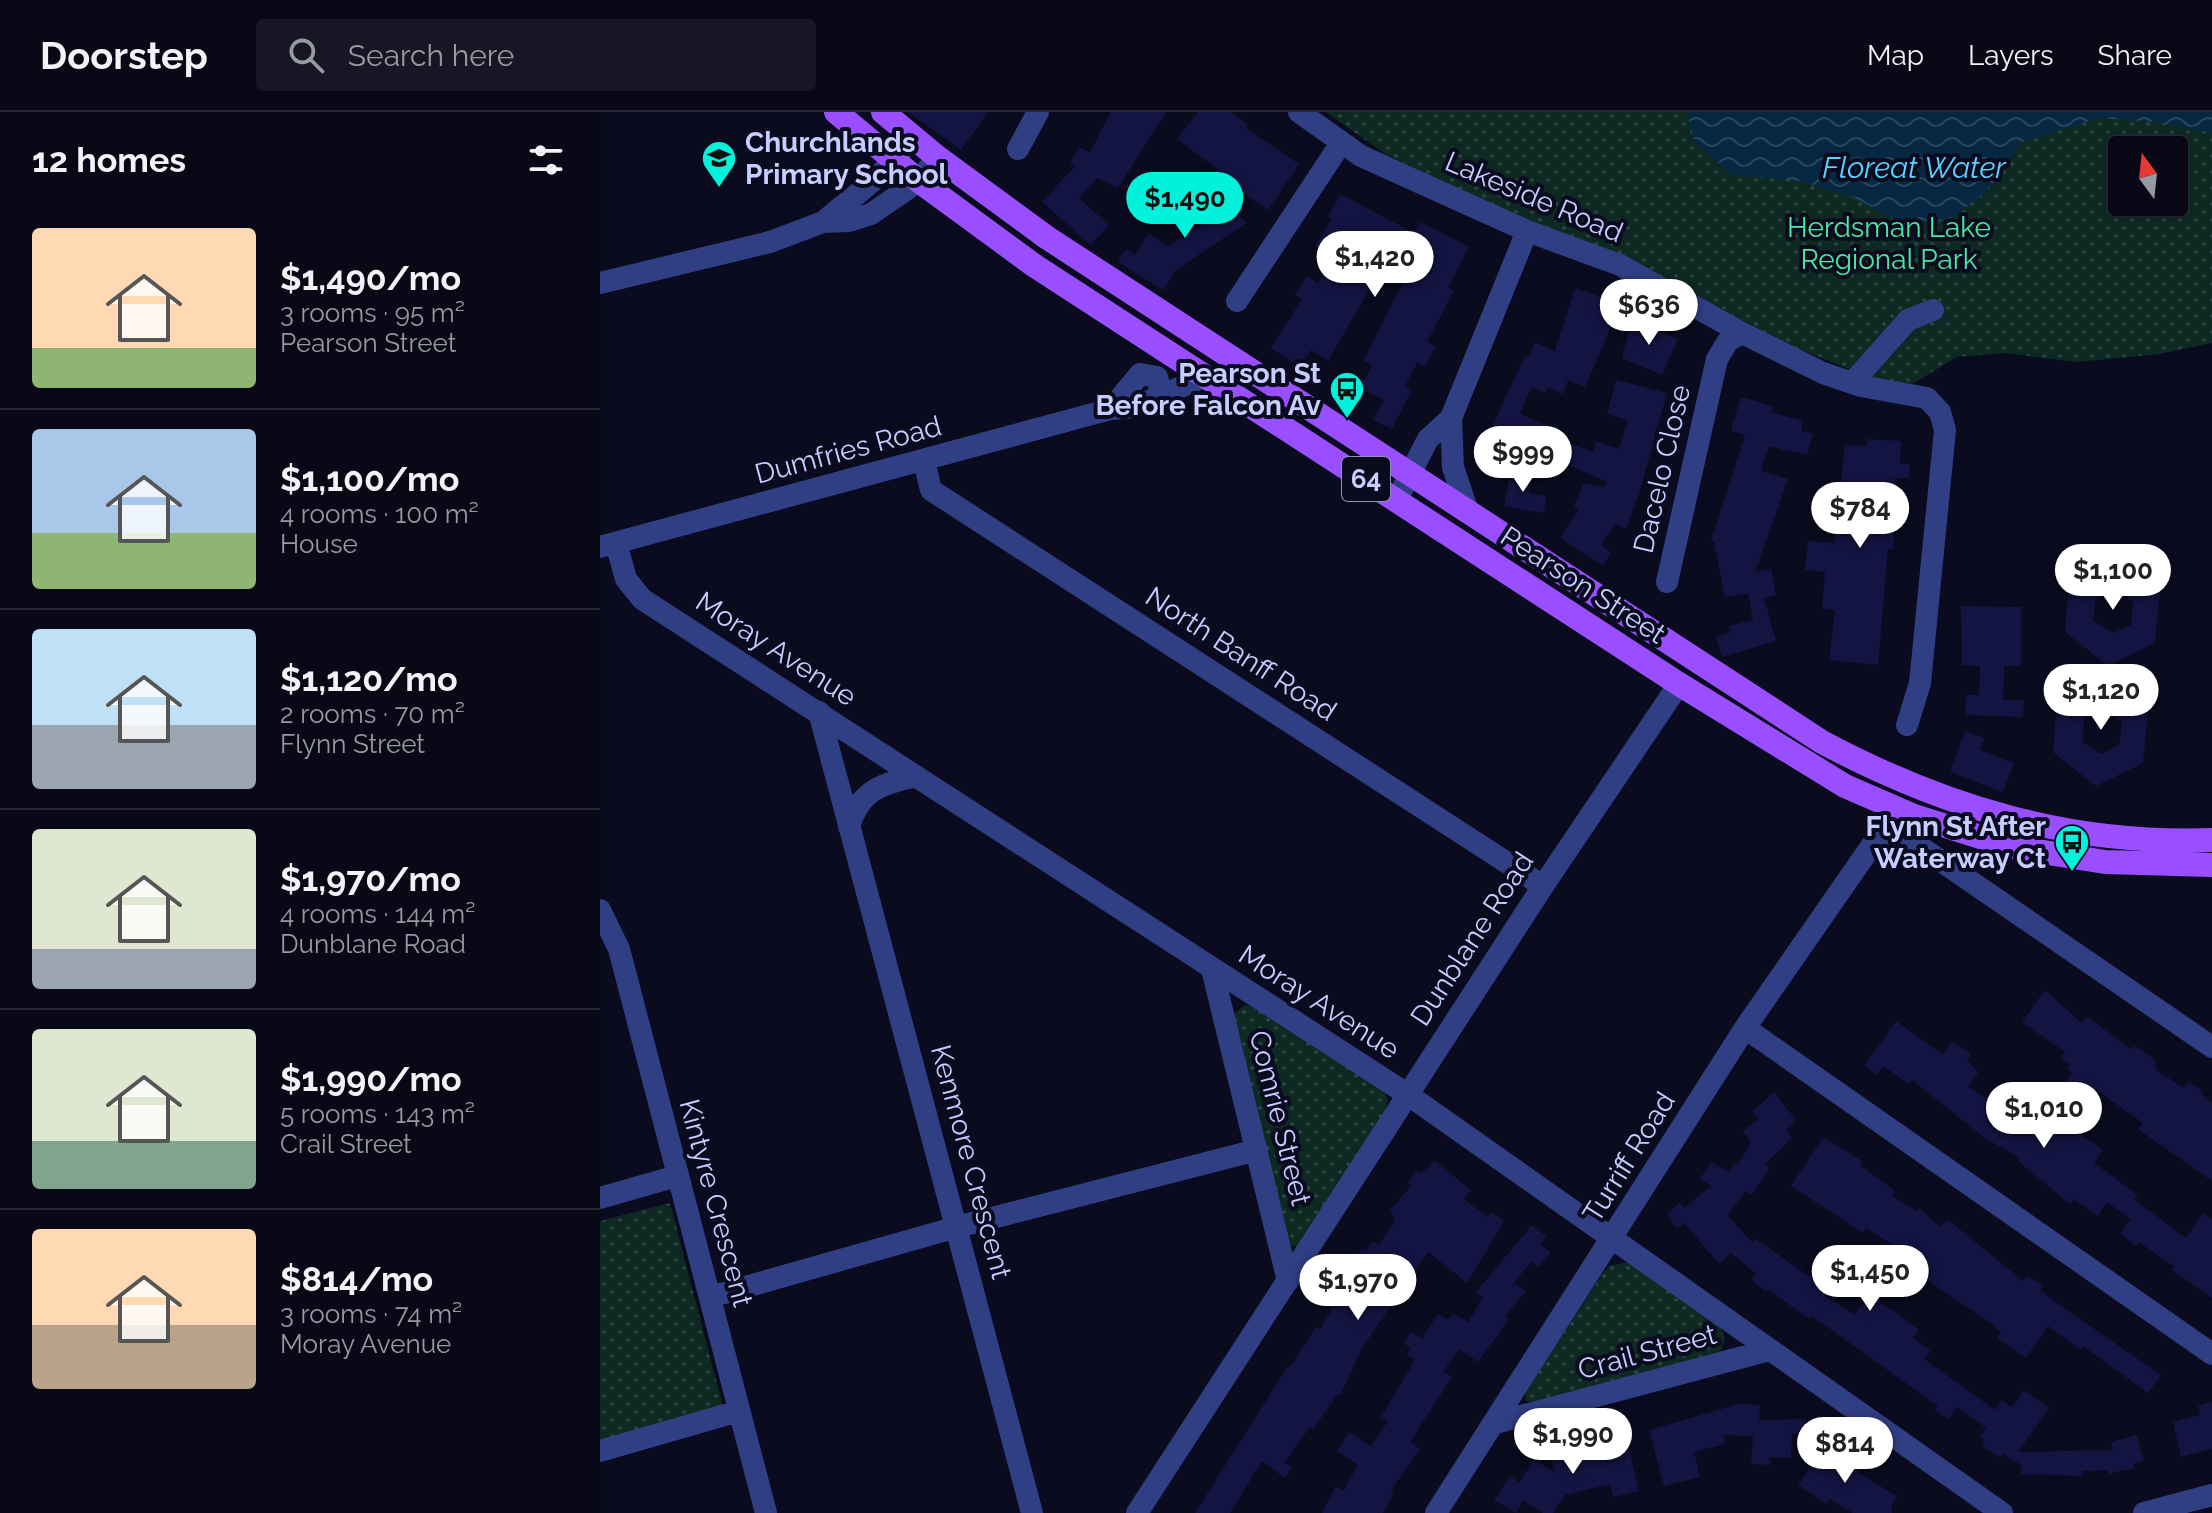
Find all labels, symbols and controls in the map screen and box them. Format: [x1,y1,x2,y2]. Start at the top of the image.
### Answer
search box [256,19,816,91]
text: Doorstep [40,33,208,78]
icon: search [284,33,328,77]
text: Search here [348,38,514,73]
text: Map [1867,39,1924,72]
text: Layers [1968,39,2054,72]
text: Share [2098,39,2172,72]
place label: Churchlands Primary School [745,126,948,191]
north arrow [2108,136,2188,216]
map controls [2108,136,2188,216]
icon: filters [524,138,568,182]
school or university icon: Churchlands Primary School [700,139,738,189]
text: 12 homes [32,140,186,180]
street label: Lakeside Road [1440,145,1628,249]
water label: Floreat Water [1822,150,2008,185]
pin: $1,490 [1120,172,1250,240]
text: $1,490 [1144,183,1226,213]
park label: Herdsman Lake Regional Park [1787,211,1991,276]
pin: $1,420 [1310,231,1440,299]
text: $1,420 [1335,242,1415,272]
text: $1,490/mo [280,258,461,298]
icon: home [96,260,192,356]
pin: $636 [1602,279,1696,347]
text: $636 [1618,290,1680,320]
text: 3 rooms · 95 m² [280,298,465,328]
text: Pearson Street [280,328,456,358]
place label: Pearson St Before Falcon Av [1095,357,1322,422]
bus stop icon: Pearson St Before Falcon Av [1328,370,1366,420]
street label: Dacelo Close [1627,382,1697,556]
street label: Dumfries Road [751,409,945,491]
pin: $999 [1476,426,1570,494]
text: $999 [1492,437,1554,467]
road number: 64 [1342,457,1390,501]
text: $1,100/mo [280,459,459,499]
icon: home [96,461,192,557]
pin: $784 [1813,482,1907,550]
text: $784 [1829,493,1891,523]
text: 4 rooms · 100 m² [280,499,479,529]
street label: Pearson Street [1494,519,1672,651]
text: House [280,529,358,559]
pin: $1,100 [2048,544,2178,612]
text: $1,100 [2073,555,2153,585]
street label: North Banff Road [1139,580,1343,728]
street label: Moray Avenue [690,585,862,713]
text: $1,120/mo [280,659,458,699]
icon: home [96,661,192,757]
pin: $1,120 [2036,664,2166,732]
text: $1,120 [2062,675,2140,705]
text: 2 rooms · 70 m² [280,699,465,729]
text: Flynn Street [280,729,425,759]
place label: Flynn St After Waterway Ct [1866,810,2046,875]
bus stop icon: Flynn St After Waterway Ct [2053,823,2091,873]
street label: Dunblane Road [1404,846,1540,1032]
text: $1,970/mo [280,859,461,899]
icon: home [96,861,192,957]
text: 4 rooms · 144 m² [280,899,475,929]
text: Dunblane Road [280,929,466,959]
street label: Moray Avenue [1233,938,1405,1066]
street label: Comrie Street [1242,1027,1318,1209]
street label: Kenmore Crescent [924,1041,1018,1283]
text: $1,990/mo [280,1059,462,1099]
icon: home [96,1061,192,1157]
pin: $1,010 [1979,1082,2109,1150]
street label: Turriff Road [1576,1086,1682,1228]
text: $1,010 [2004,1093,2084,1123]
street label: Kintyre Crescent [672,1096,760,1311]
text: 5 rooms · 143 m² [280,1099,475,1129]
text: Crail Street [280,1129,412,1159]
pin: $1,450 [1805,1245,1935,1313]
pin: $1,970 [1293,1254,1423,1322]
text: $1,450 [1830,1256,1910,1286]
text: $814/mo [280,1259,433,1299]
icon: home [96,1261,192,1357]
text: $1,970 [1317,1265,1399,1295]
text: 3 rooms · 74 m² [280,1299,462,1329]
street label: Crail Street [1574,1318,1720,1386]
text: Moray Avenue [280,1329,451,1359]
pin: $1,990 [1508,1408,1638,1476]
pin: $814 [1798,1417,1892,1485]
text: $1,990 [1532,1419,1614,1449]
text: $814 [1815,1428,1875,1458]

